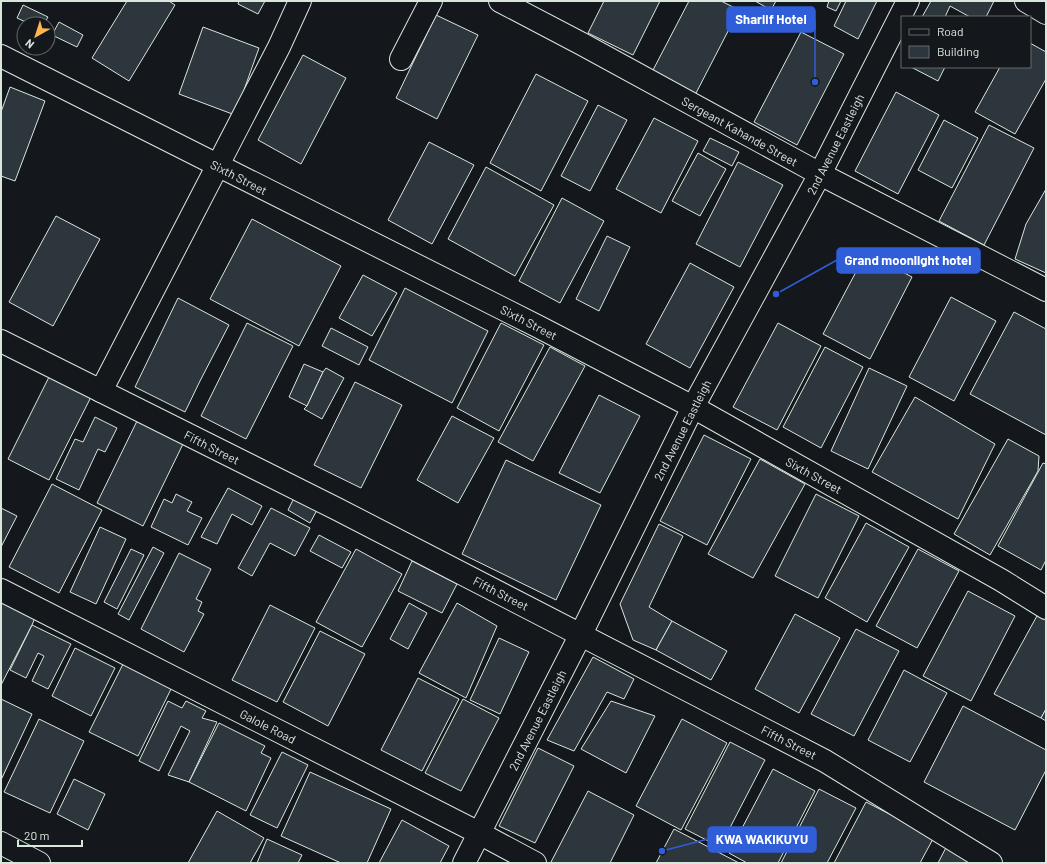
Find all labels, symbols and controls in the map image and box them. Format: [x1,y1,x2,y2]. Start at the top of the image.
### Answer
callout: Shariif Hotel [727,7,815,32]
text: Shariif Hotel [735,11,807,27]
north arrow [16,16,56,56]
legend [901,16,1031,68]
text: Road [937,24,964,38]
text: N [22,37,36,52]
text: Building [937,44,979,58]
street label: 2nd Avenue Eastleigh [804,91,866,197]
street label: Sergeant Kahande Street [680,93,800,169]
street label: Sixth Street [208,157,270,197]
callout: Grand moonlight hotel [837,248,980,273]
text: Grand moonlight hotel [845,252,971,268]
street label: Sixth Street [498,302,560,342]
street label: 2nd Avenue Eastleigh [651,377,713,483]
street label: Fifth Street [182,427,242,467]
street label: Sixth Street [784,454,844,496]
street label: Fifth Street [471,573,531,613]
street label: 2nd Avenue Eastleigh [506,667,568,773]
street label: Galole Road [238,706,298,746]
street label: Fifth Street [759,722,819,762]
scale bar [18,822,82,848]
callout: KWA WAKIKUYU [708,827,816,852]
text: 20 m [24,828,50,842]
text: KWA WAKIKUYU [716,831,808,847]

